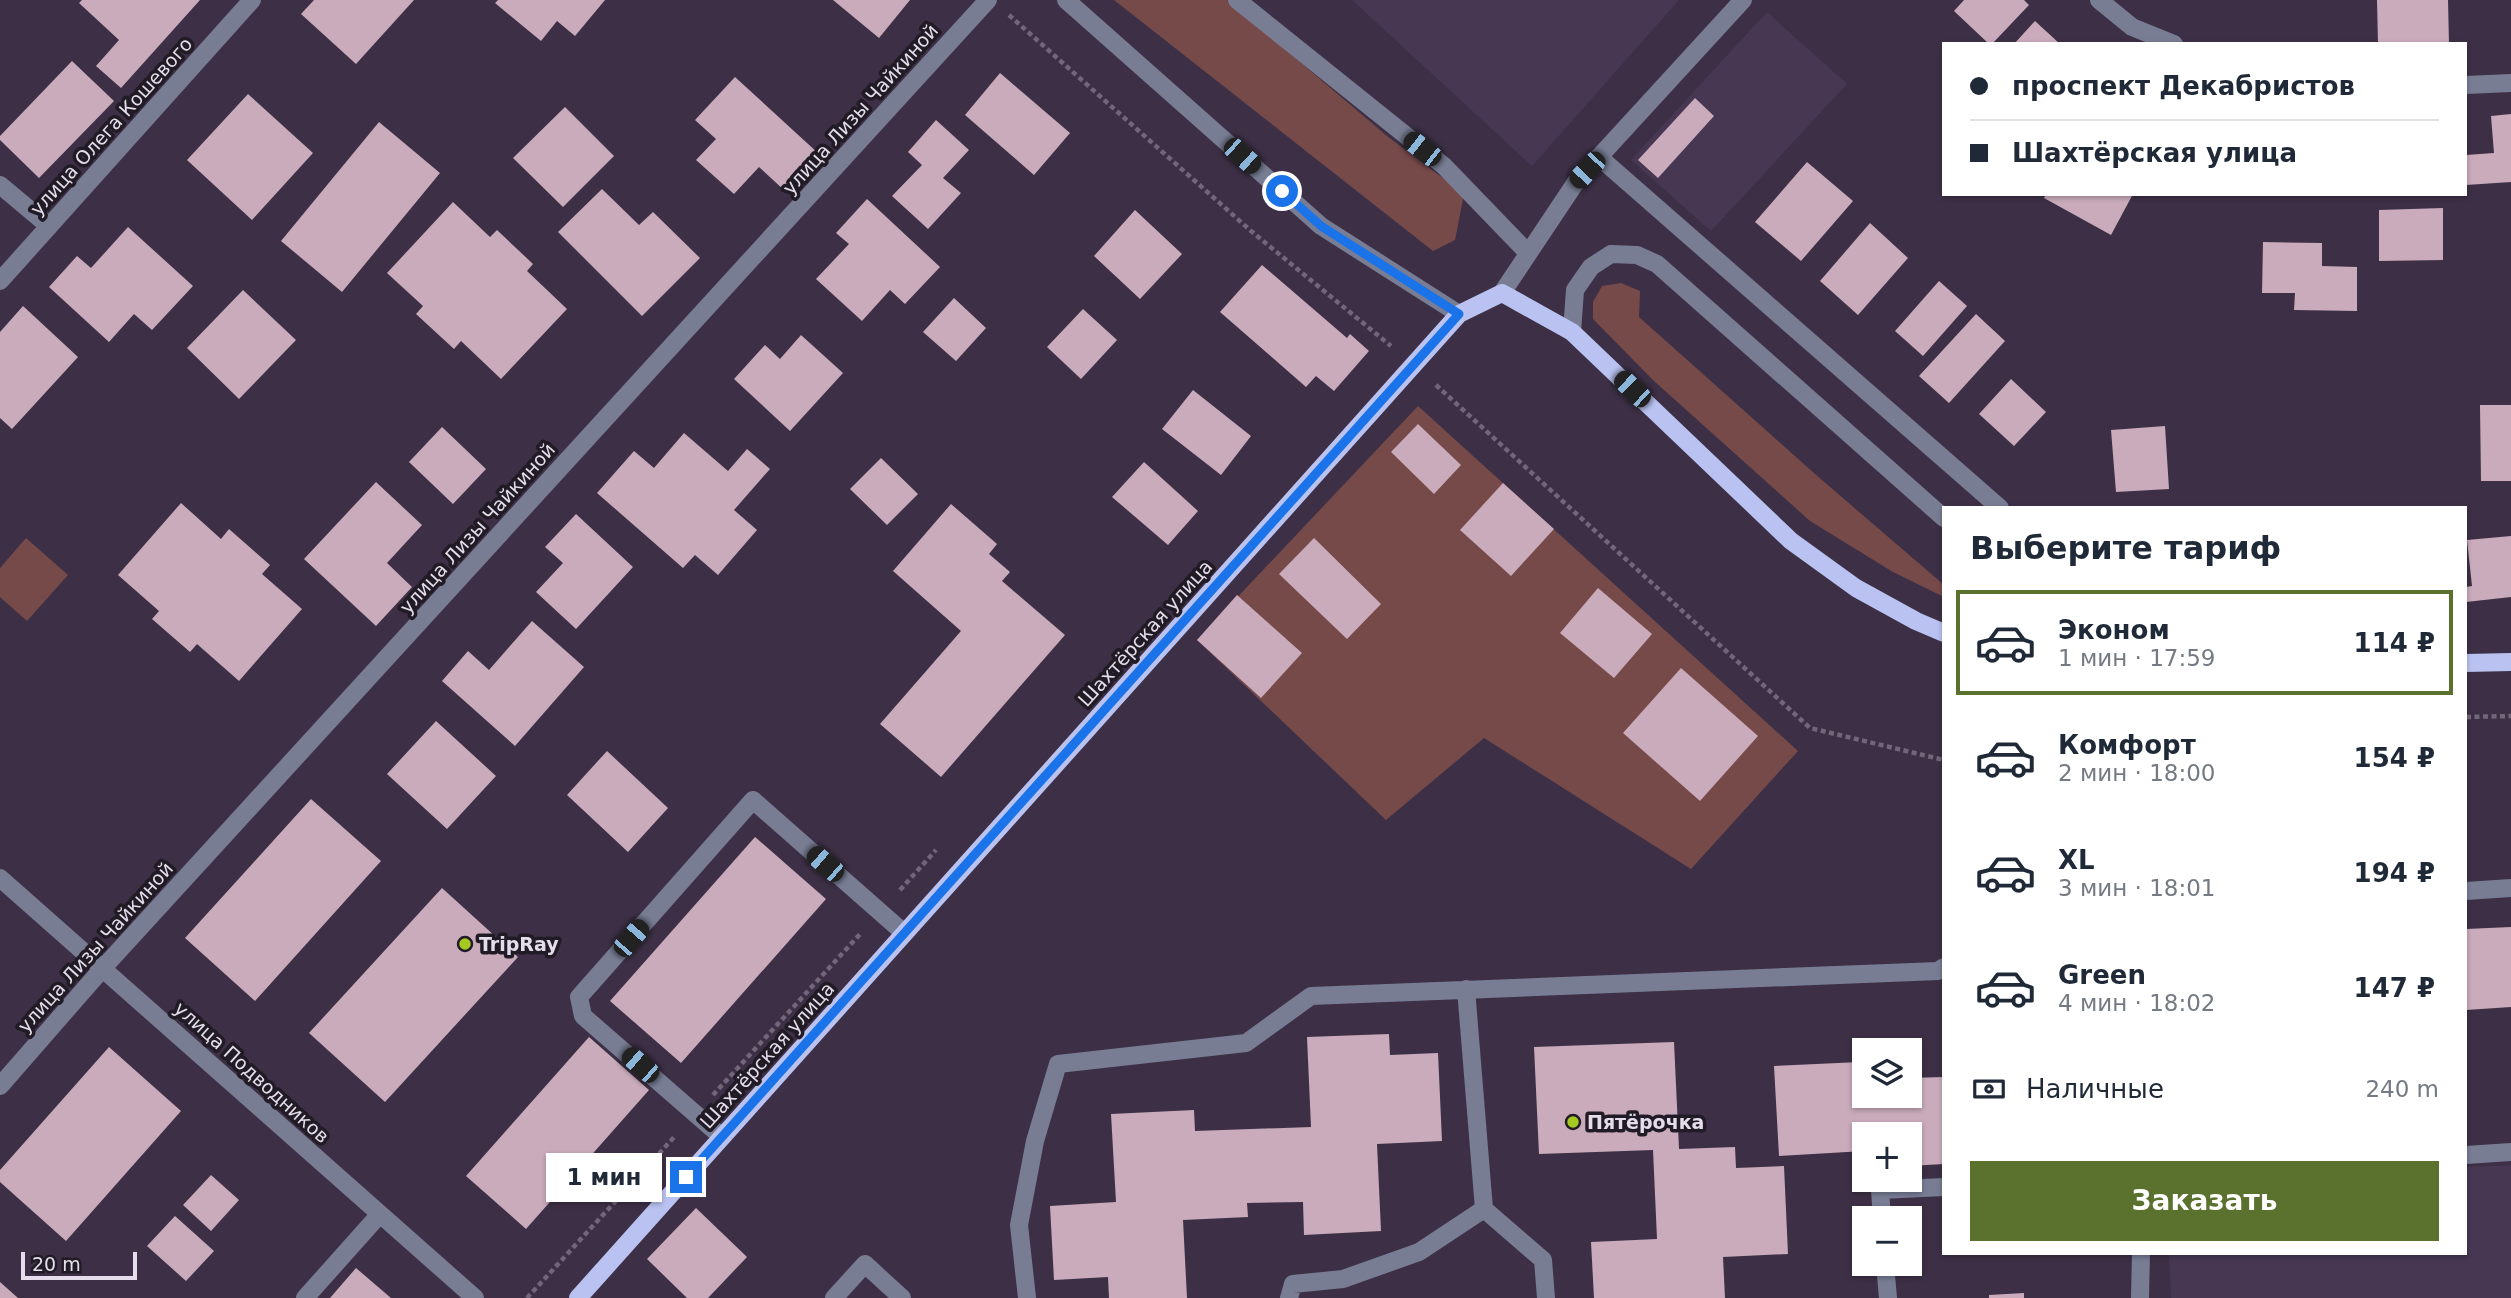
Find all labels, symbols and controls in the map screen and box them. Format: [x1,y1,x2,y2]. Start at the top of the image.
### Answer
street label: улица Лизы Чайкиной [778,19,942,199]
street label: улица Олега Кошевого [25,33,197,219]
text: проспект Декабристов [2012,71,2355,101]
car [1399,128,1446,170]
car [1220,134,1265,178]
text: Шахтёрская улица [2012,138,2297,168]
car [1565,147,1610,193]
route start [1266,175,1298,207]
car [1610,367,1655,411]
street label: улица Лизы Чайкиной [395,438,559,618]
text: Выберите тариф [1970,529,2281,567]
street label: Шахтёрская улица [1073,555,1217,711]
icon: car [1974,611,2037,674]
text: Эконом [2058,615,2170,645]
text: 114 ₽ [2354,628,2435,658]
text: 1 мин · 17:59 [2058,645,2216,671]
icon: car [1974,726,2037,789]
text: Комфорт [2058,730,2196,760]
text: 154 ₽ [2354,743,2435,773]
text: 2 мин · 18:00 [2058,760,2216,786]
icon: car [1974,841,2037,904]
car [803,842,848,886]
text: XL [2058,845,2095,875]
street label: улица Лизы Чайкиной [13,857,177,1037]
text: 194 ₽ [2354,858,2435,888]
text: 3 мин · 18:01 [2058,875,2216,901]
car [610,915,653,961]
place label: TripRay [479,933,559,955]
marker: TripRay [457,936,473,952]
icon: car [1974,956,2037,1019]
text: Green [2058,960,2146,990]
text: 147 ₽ [2354,973,2435,1003]
street label: Шахтёрская улица [695,977,839,1133]
text: 4 мин · 18:02 [2058,990,2216,1016]
street label: улица Подводников [170,997,334,1147]
map controls [1852,1038,1922,1276]
button: layers [1852,1038,1922,1108]
car [618,1043,663,1087]
icon: cash [1970,1070,2008,1108]
text: Наличные [2026,1074,2164,1104]
text: 240 m [2365,1076,2439,1102]
place label: Пятёрочка [1587,1111,1704,1133]
marker: Пятёрочка [1565,1114,1581,1130]
button: + [1852,1122,1922,1192]
callout: 1 мин [546,1152,662,1202]
route end [670,1161,702,1193]
button: Заказать [1970,1161,2439,1241]
text: 1 мин [567,1164,641,1190]
button: − [1852,1206,1922,1276]
scale bar [21,1249,136,1281]
text: 20 m [32,1253,81,1275]

